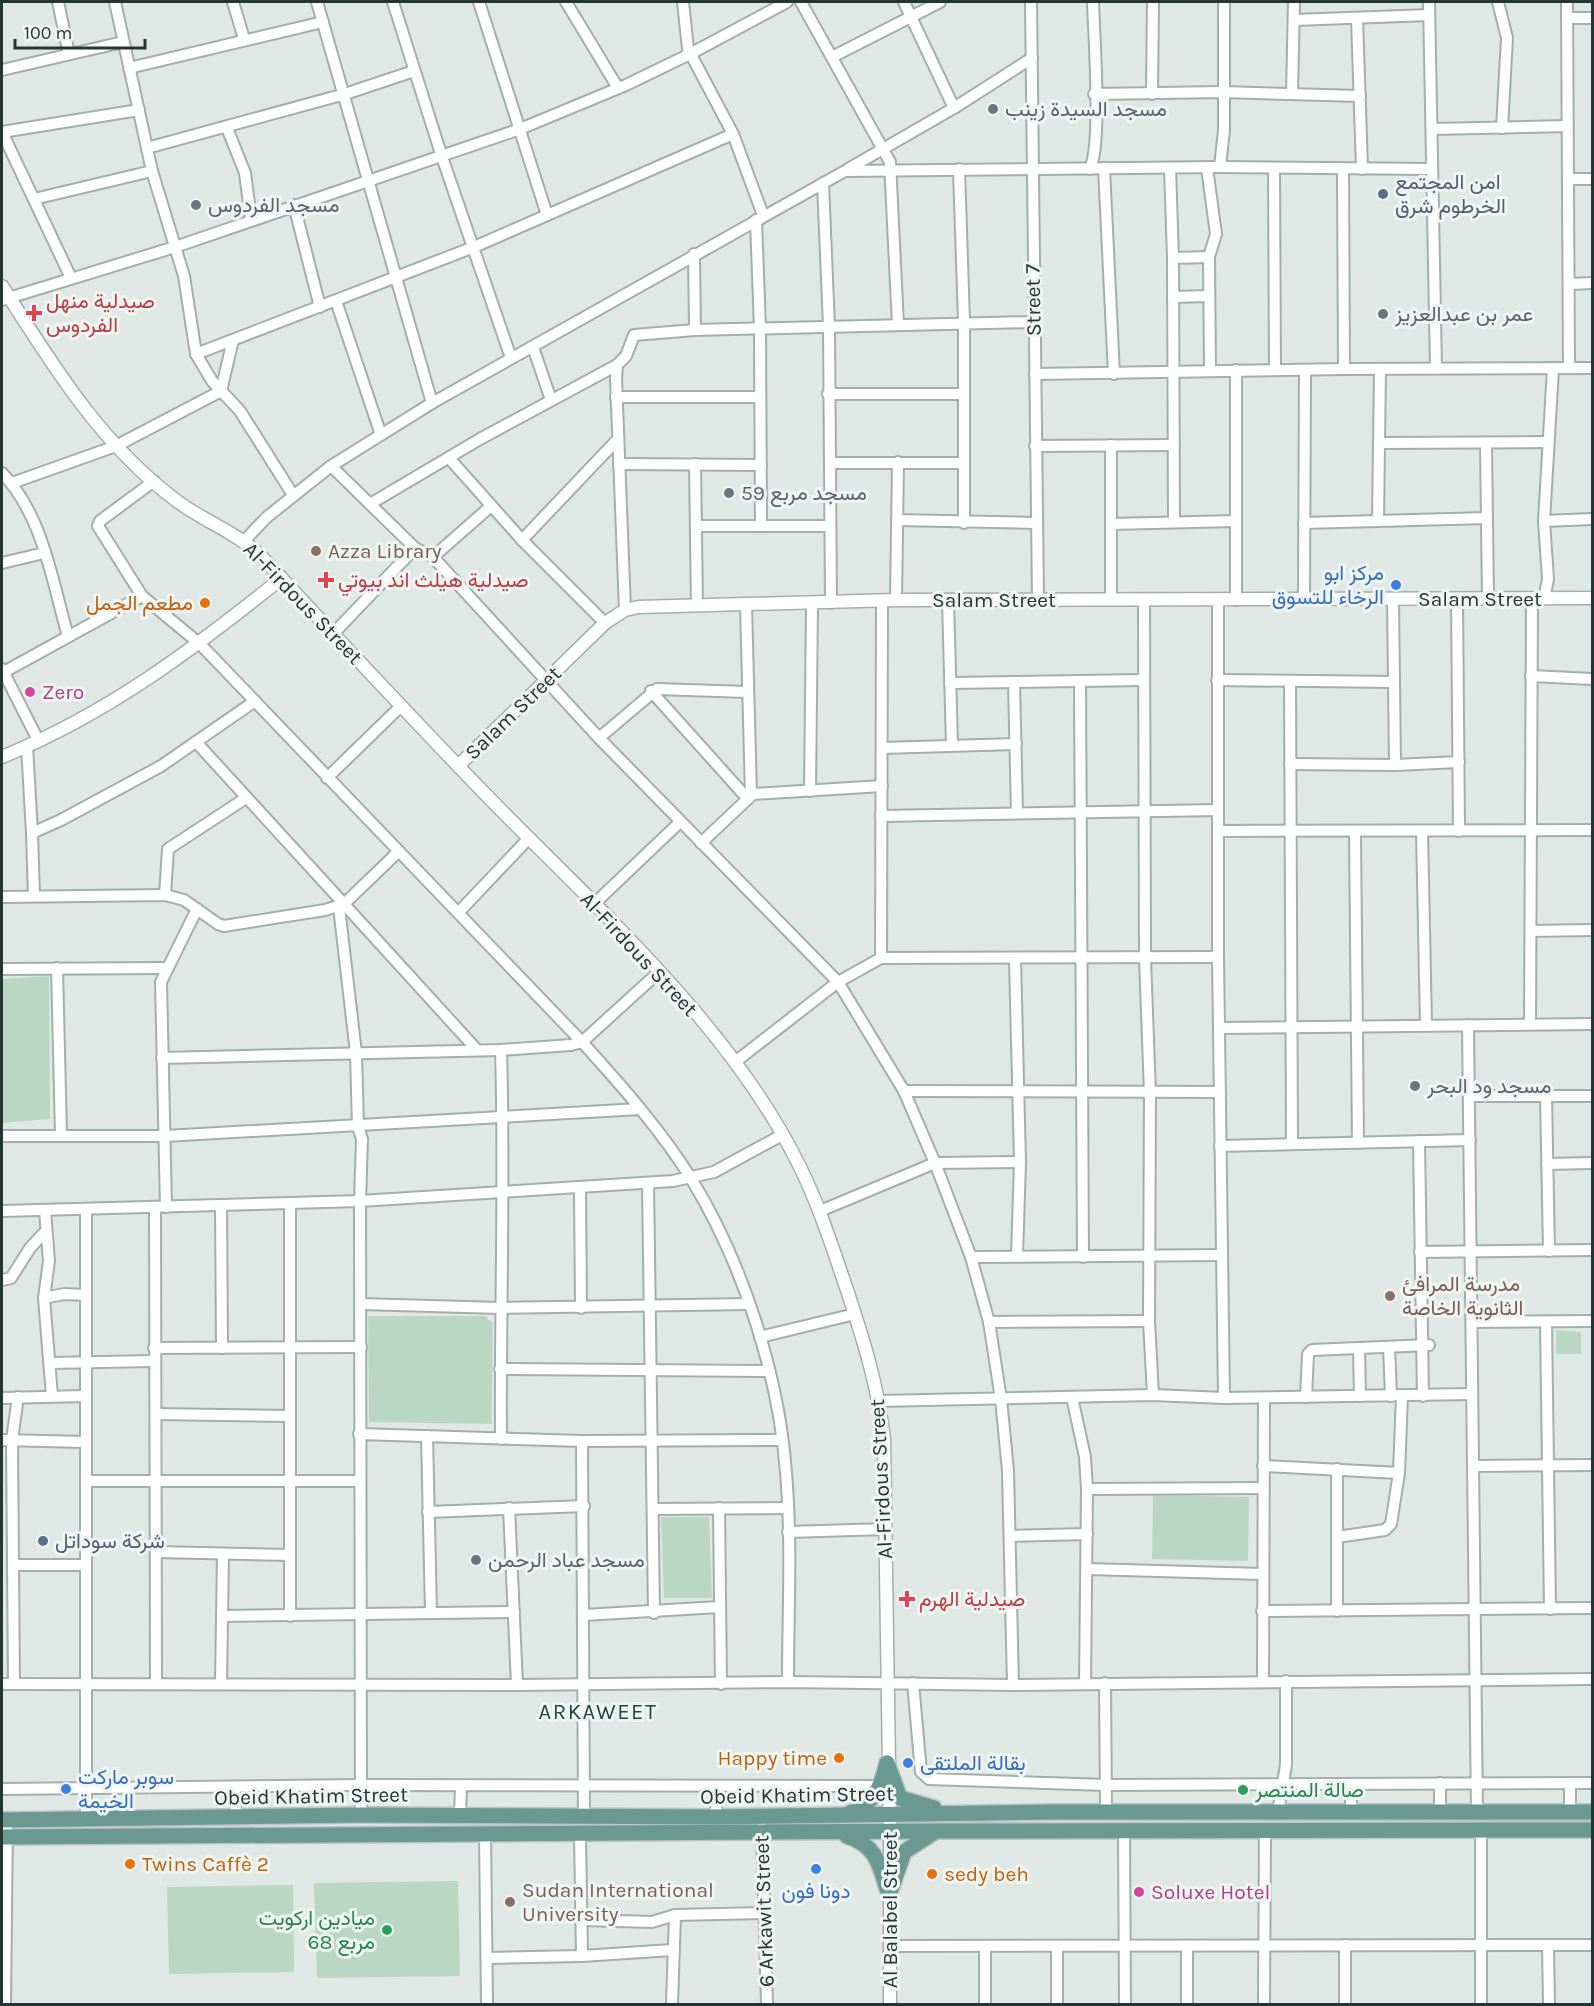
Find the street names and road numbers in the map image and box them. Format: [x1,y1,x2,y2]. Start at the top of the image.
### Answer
street label: Street 7 [1020,263,1046,336]
street label: Al-Firdous Street [239,537,367,669]
street label: Salam Street [1418,587,1542,611]
street label: Salam Street [932,588,1056,612]
street label: Salam Street [460,661,566,765]
street label: Al-Firdous Street [576,887,703,1021]
street label: Al-Firdous Street [865,1398,897,1560]
street label: Obeid Khatim Street [700,1781,894,1809]
street label: Obeid Khatim Street [214,1782,408,1810]
street label: Al Balabel Street [878,1832,902,1988]
street label: 6 Arkawit Street [749,1834,779,1987]

